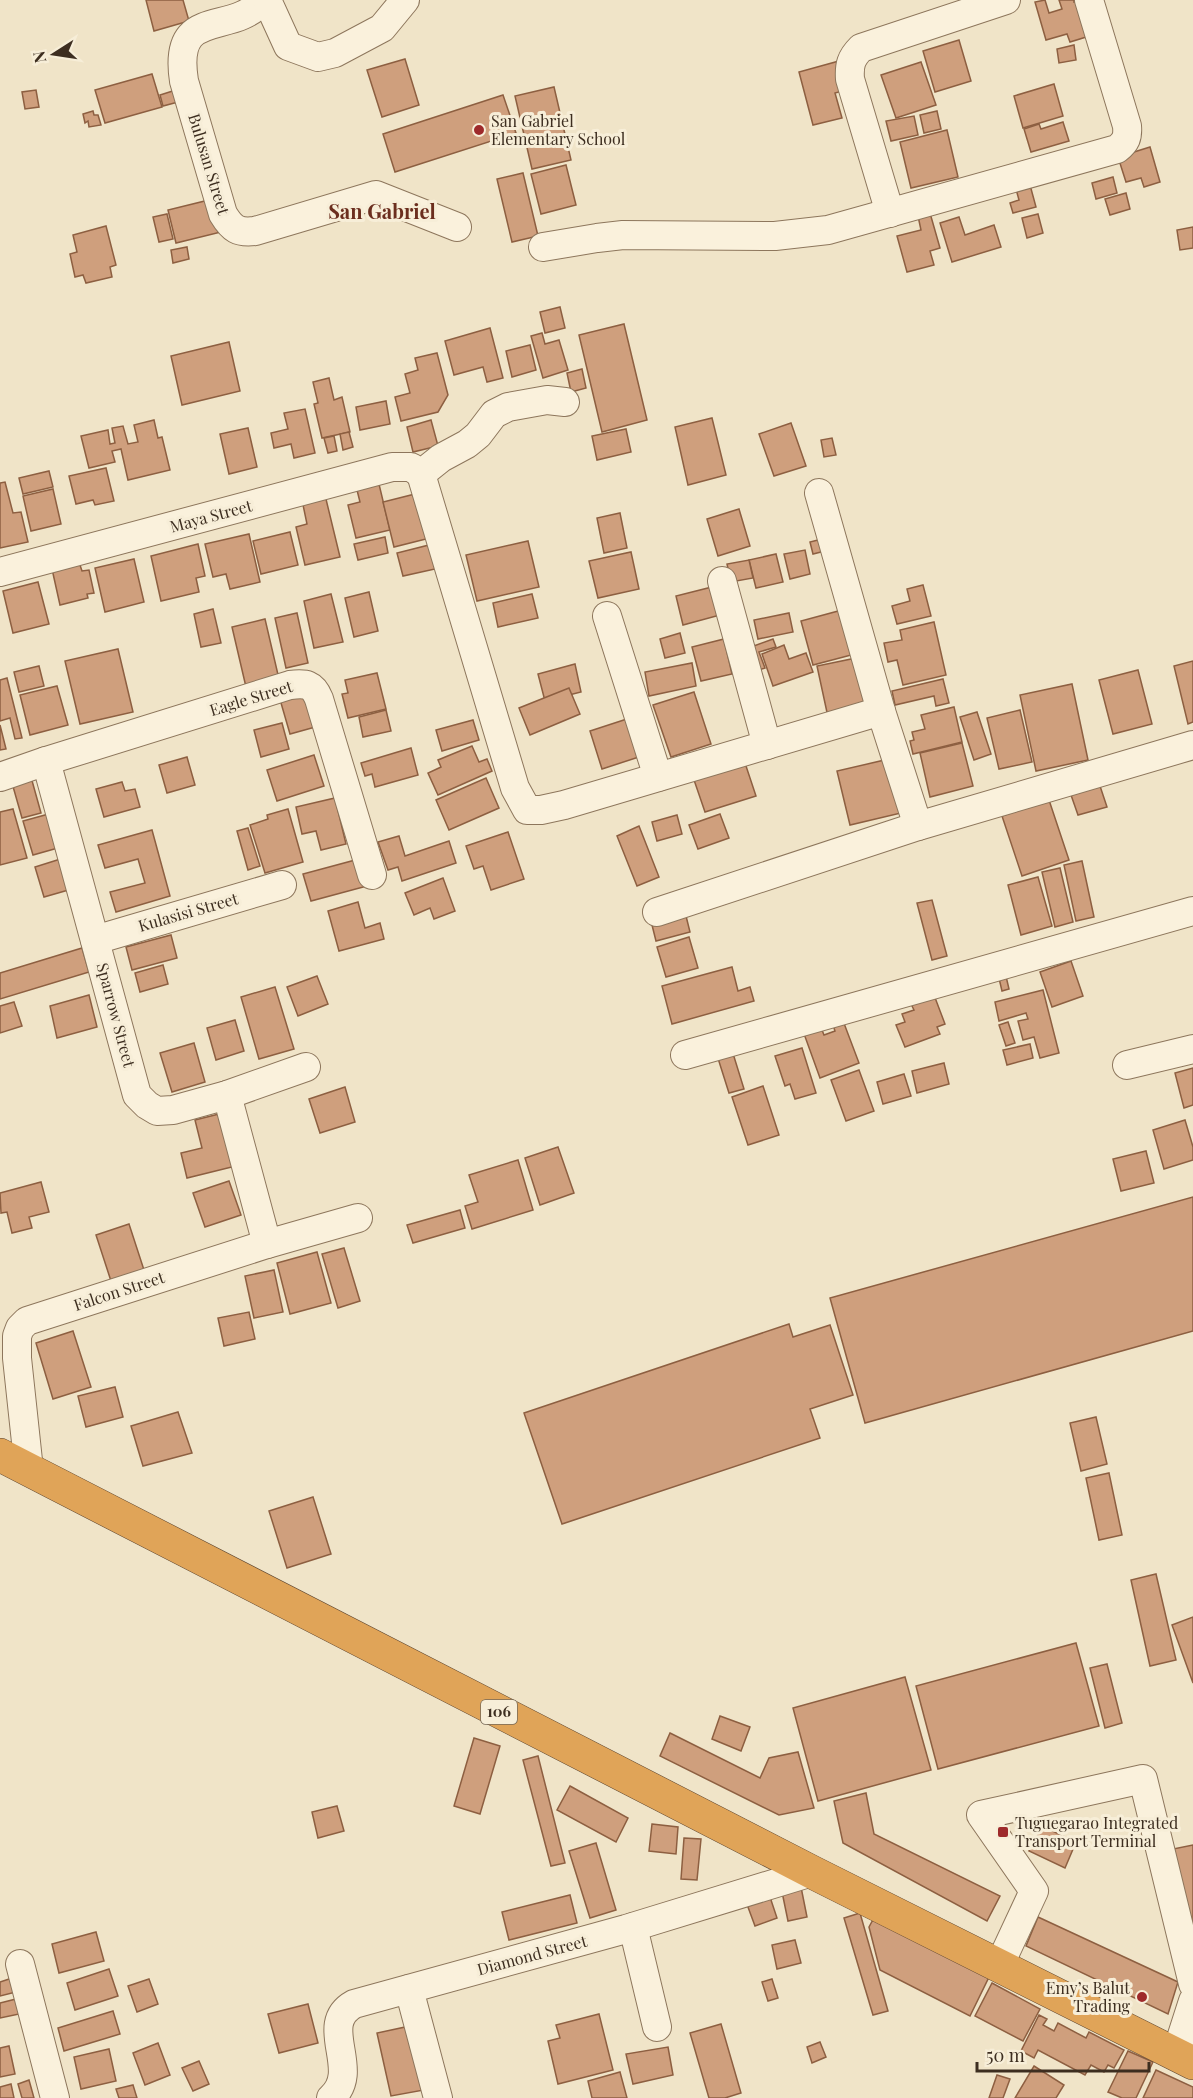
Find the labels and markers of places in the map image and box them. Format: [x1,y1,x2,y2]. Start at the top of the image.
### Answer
place label: San Gabriel Elementary School [491,110,626,149]
marker: San Gabriel Elementary School [472,123,486,137]
place label: Tuguegarao Integrated Transport Terminal [1015,1812,1178,1851]
marker: Tuguegarao Integrated Transport Terminal [996,1825,1010,1839]
place label: Emy’s Balut Trading [1046,1977,1131,2016]
marker: Emy’s Balut Trading [1135,1990,1149,2004]

